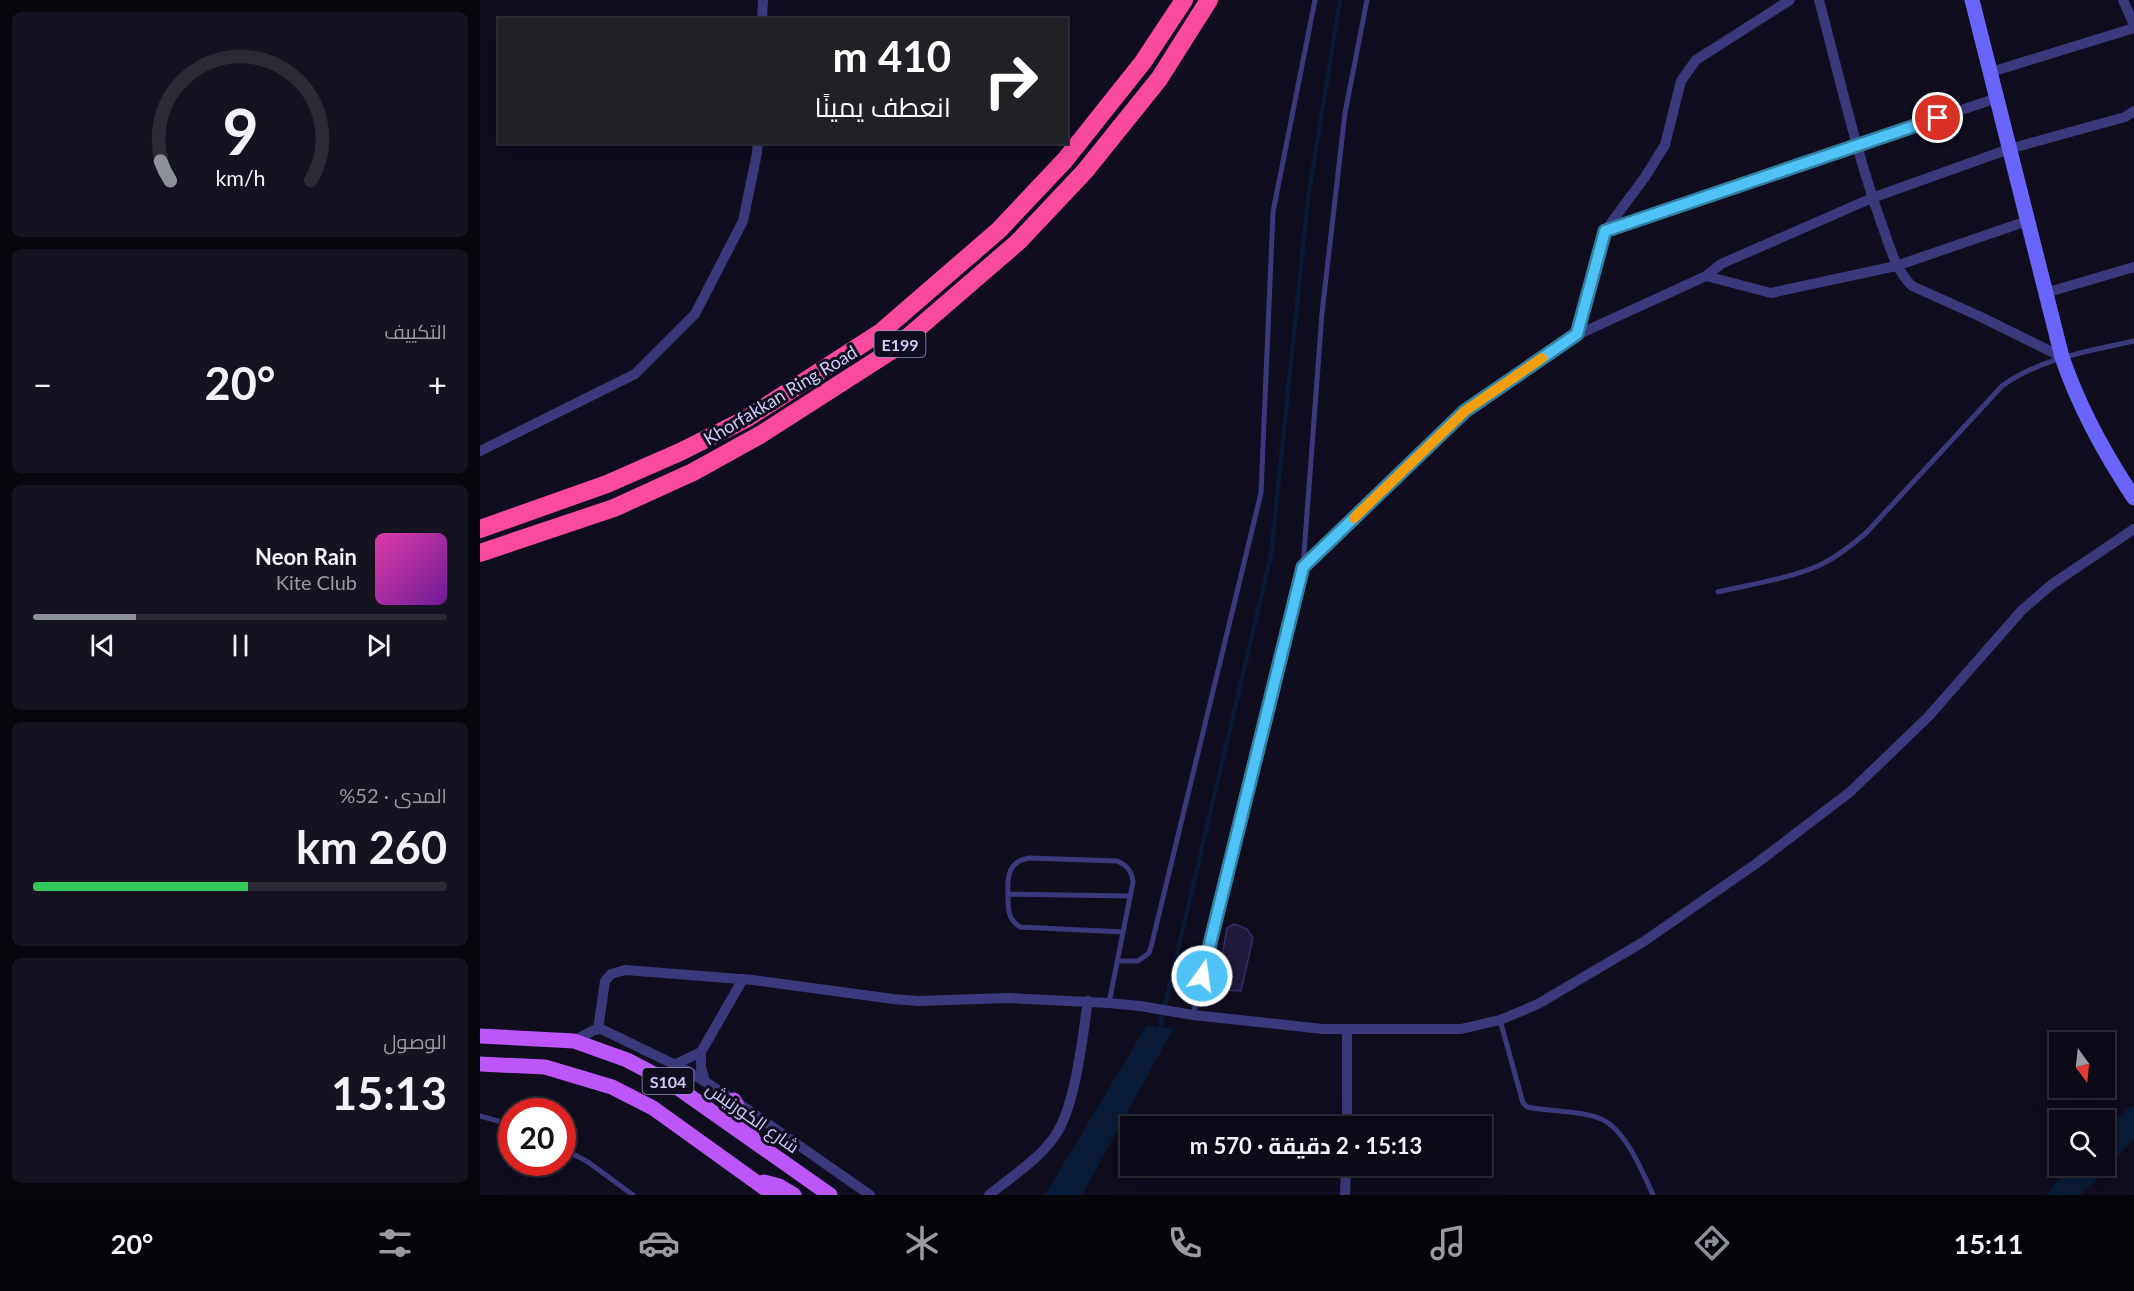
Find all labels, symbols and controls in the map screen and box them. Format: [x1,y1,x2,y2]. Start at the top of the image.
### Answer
text: 410 m [833,31,951,81]
icon: right [972,42,1050,120]
text: انعطف يمينًا [814,90,951,123]
pin [1912,92,1963,143]
text: 9 [222,93,258,168]
icon: arrive [1921,101,1954,134]
text: km/h [215,166,265,192]
text: التكييف [384,319,447,343]
road number: E199 [874,331,926,357]
street label: Khorfakkan Ring Road [699,340,861,450]
text: 20° [205,356,275,410]
text: − [33,364,52,404]
text: + [428,364,447,404]
text: Neon Rain [255,543,357,570]
text: Kite Club [276,570,357,594]
icon: previous [86,629,119,662]
icon: pause [224,629,257,662]
icon: next [362,629,395,662]
text: المدى · 52% [339,783,447,807]
text: 260 km [296,820,447,874]
position arrow [1170,944,1234,1008]
text: الوصول [383,1029,447,1053]
north arrow [2049,1032,2115,1098]
map controls [2049,1032,2115,1176]
text: 15:13 [331,1066,447,1120]
road number: S104 [642,1068,693,1094]
street label: شارع الكورنيش [701,1077,804,1159]
speed limit sign: 20 [498,1098,576,1176]
button: search [2049,1110,2115,1176]
text: 15:13 · 2 دقيقة · 570 m [1190,1132,1422,1159]
icon: filters [374,1222,416,1264]
icon: car [638,1222,680,1264]
icon: climate [901,1222,943,1264]
icon: phone [1164,1222,1206,1264]
icon: music [1427,1222,1469,1264]
icon: directions [1691,1222,1733,1264]
text: 20° [111,1227,153,1260]
text: 15:11 [1954,1227,2023,1260]

